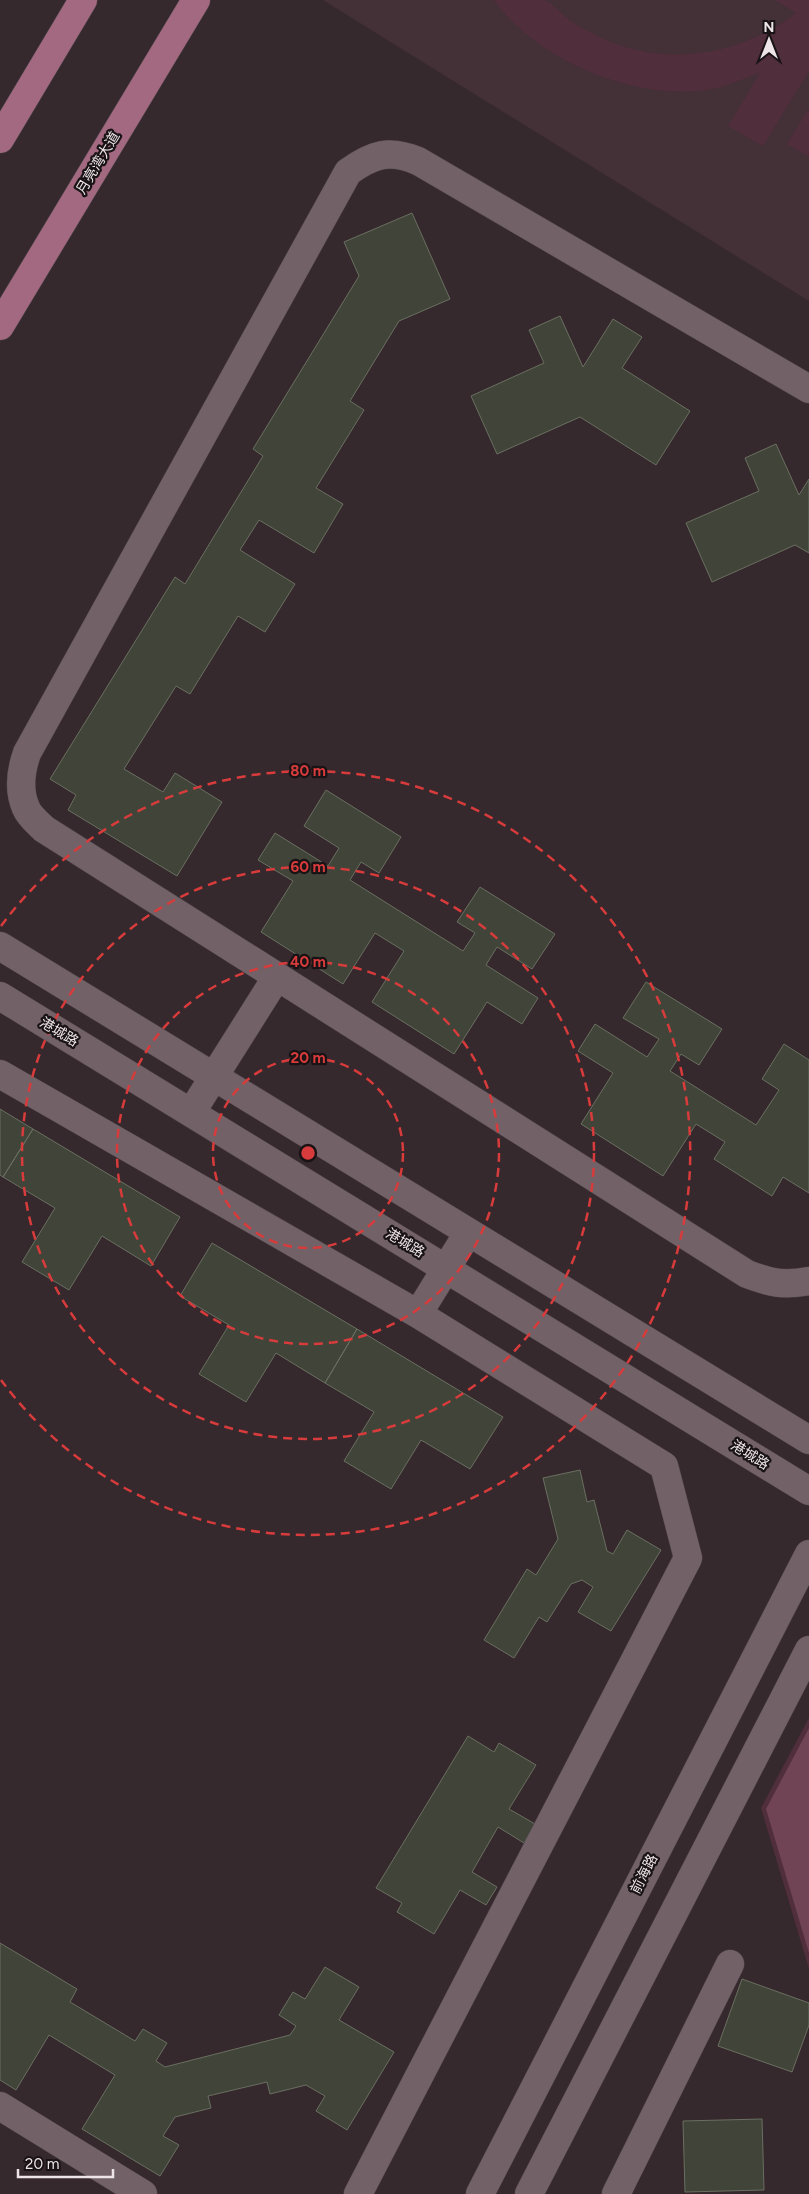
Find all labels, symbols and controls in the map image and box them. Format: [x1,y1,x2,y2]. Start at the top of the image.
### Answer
north arrow [744,15,794,65]
text: N [764,19,774,36]
street label: 月亮湾大道 [73,129,123,197]
text: 80 m [290,762,326,780]
text: 60 m [290,858,326,876]
text: 40 m [290,953,326,971]
street label: 港城路 [37,1014,81,1050]
text: 20 m [290,1049,326,1067]
centre of rings [299,1144,317,1162]
street label: 港城路 [383,1225,427,1261]
street label: 港城路 [728,1437,772,1473]
street label: 前海路 [627,1851,661,1897]
scale bar [18,2146,112,2178]
text: 20 m [25,2155,59,2173]

